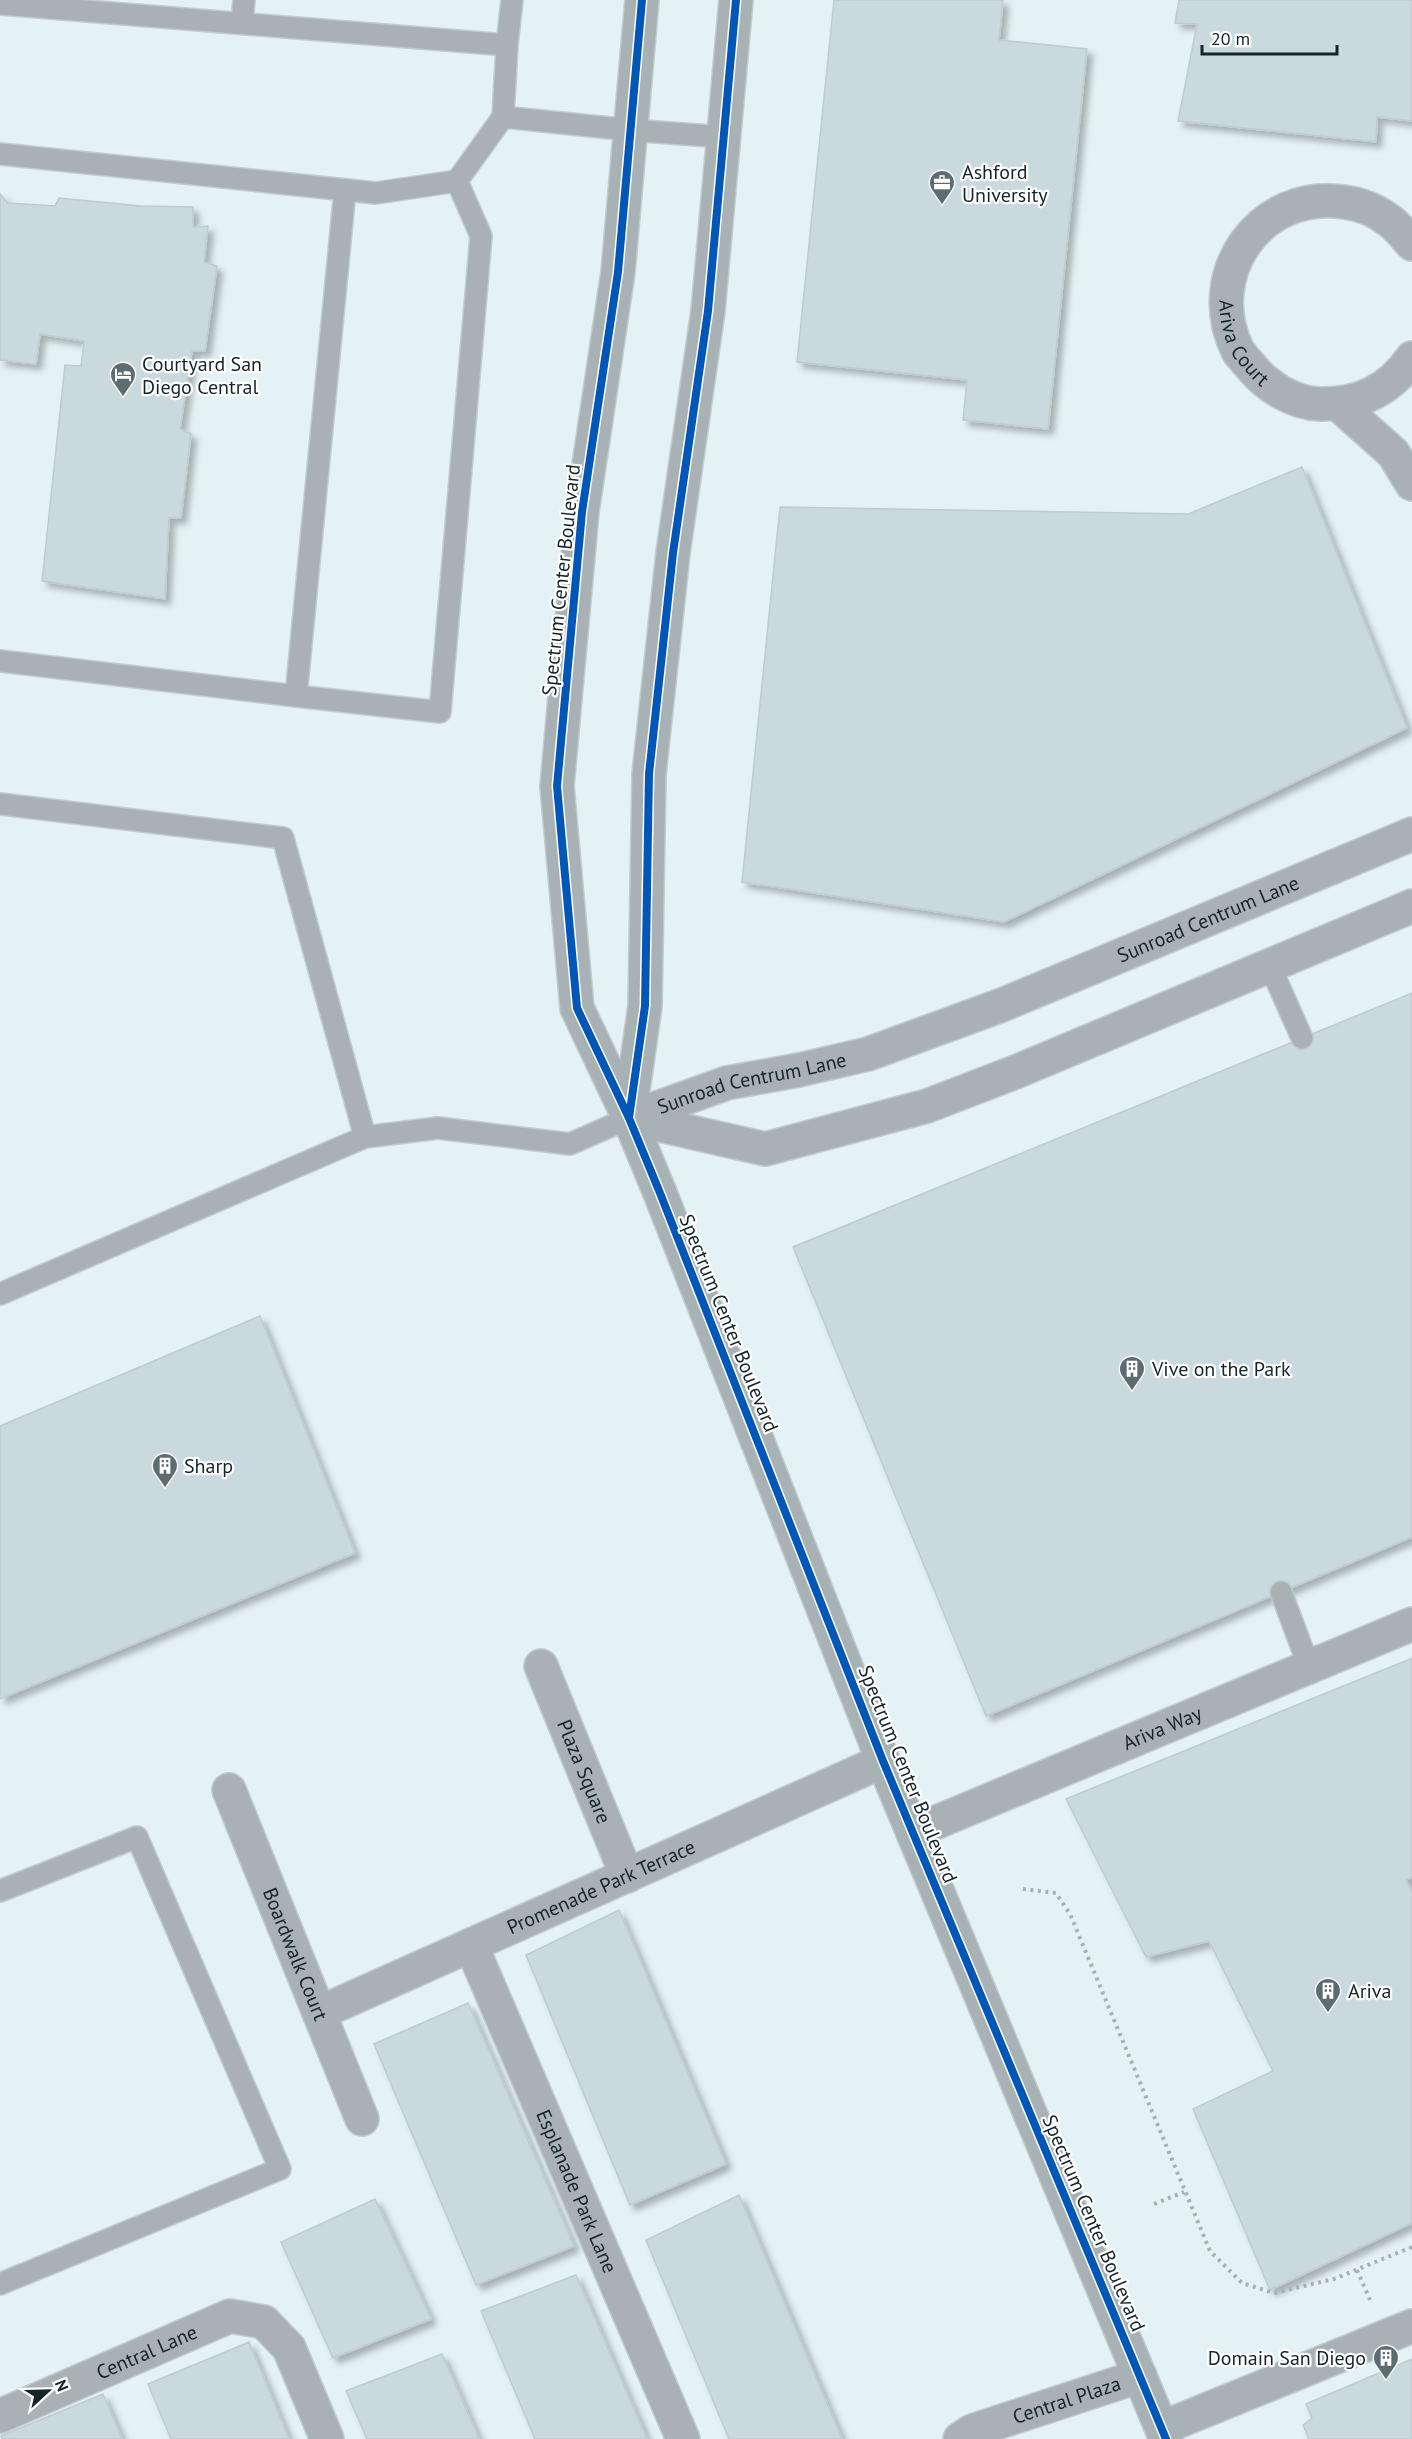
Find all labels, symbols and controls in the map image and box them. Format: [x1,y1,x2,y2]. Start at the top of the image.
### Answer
scale bar [1202,18,1337,56]
text: 20 m [1211,27,1250,50]
place label: Ashford University [962,159,1048,208]
office icon: Ashford University [927,168,957,206]
street label: Ariva Court [1213,299,1275,392]
place label: Courtyard San Diego Central [142,351,262,400]
hotel icon: Courtyard San Diego Central [108,360,138,398]
street label: Spectrum Center Boulevard [536,463,586,697]
street label: Sunroad Centrum Lane [1113,870,1303,969]
street label: Sunroad Centrum Lane [653,1046,849,1120]
street label: Spectrum Center Boulevard [673,1210,785,1436]
building icon: Vive on the Park [1117,1354,1147,1392]
place label: Vive on the Park [1151,1356,1291,1382]
building icon: Sharp [150,1451,180,1489]
place label: Sharp [184,1453,233,1479]
street label: Spectrum Center Boulevard [852,1661,964,1887]
street label: Ariva Way [1119,1700,1206,1756]
street label: Plaza Square [551,1716,617,1827]
street label: Promenade Park Terrace [503,1834,699,1940]
street label: Boardwalk Court [257,1884,334,2025]
building icon: Ariva [1313,1976,1343,2014]
place label: Ariva [1348,1978,1391,2004]
street label: Esplanade Park Lane [530,2106,623,2277]
street label: Spectrum Center Boulevard [1037,2111,1151,2335]
street label: Central Lane [92,2319,201,2386]
building icon: Domain San Diego [1371,2343,1401,2381]
place label: Domain San Diego [1208,2345,1366,2371]
north arrow [18,2361,78,2421]
street label: Central Plaza [1009,2370,1124,2430]
text: N [51,2377,73,2394]

